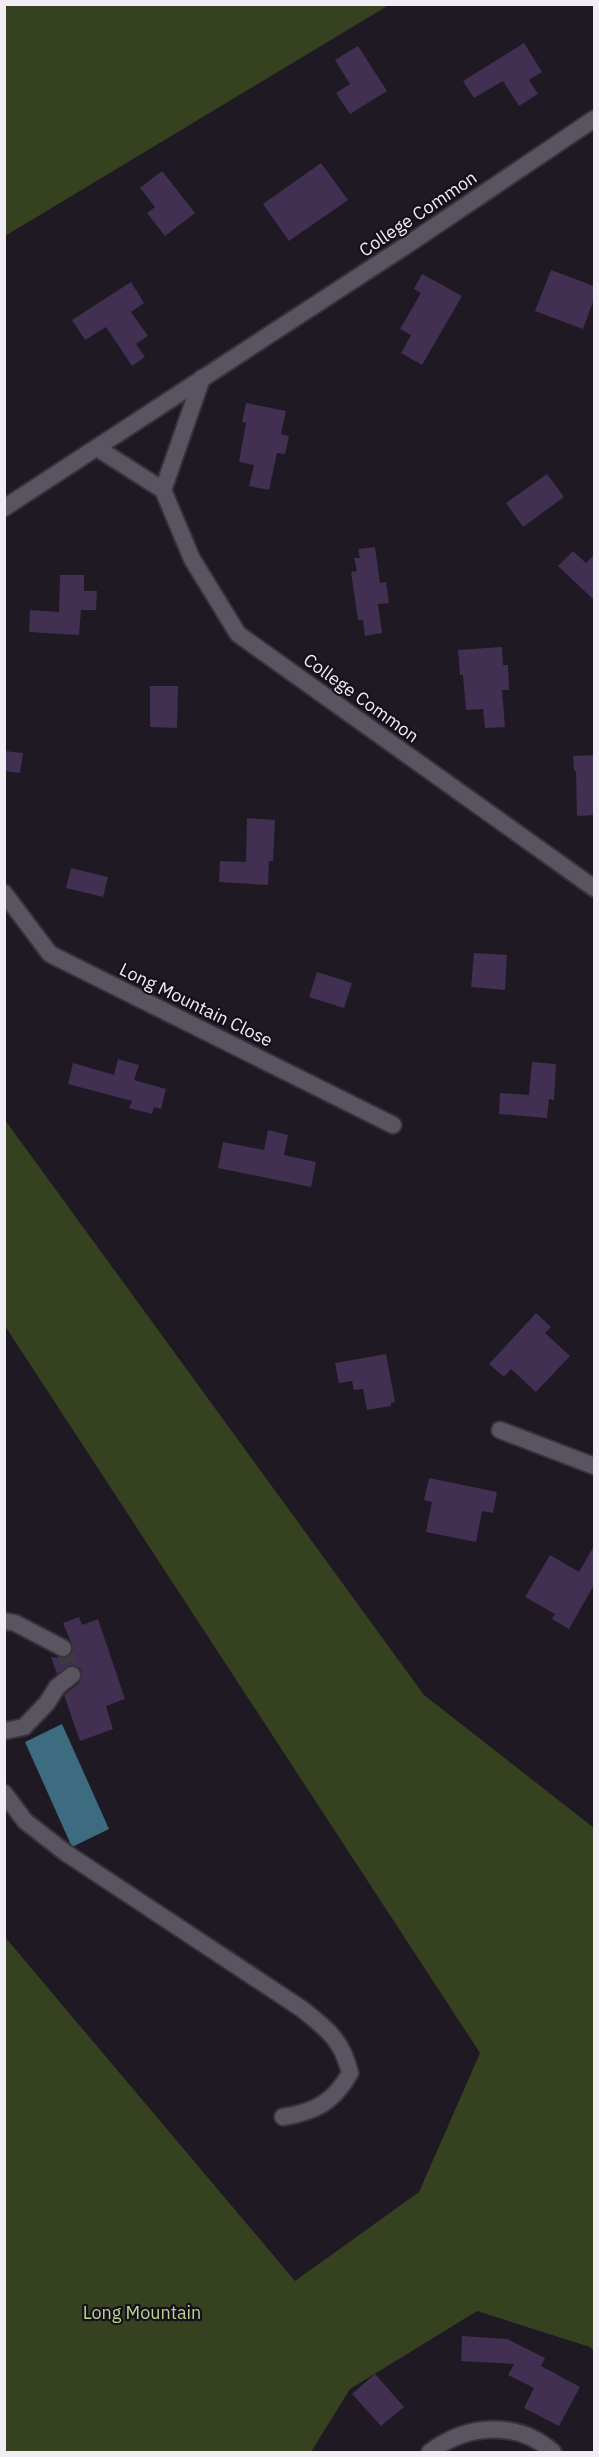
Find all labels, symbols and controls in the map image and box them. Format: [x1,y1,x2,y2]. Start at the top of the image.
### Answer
street label: College Common [354,166,481,262]
street label: College Common [299,648,424,747]
street label: Long Mountain Close [116,957,277,1052]
park label: Long Mountain [83,2301,201,2324]

